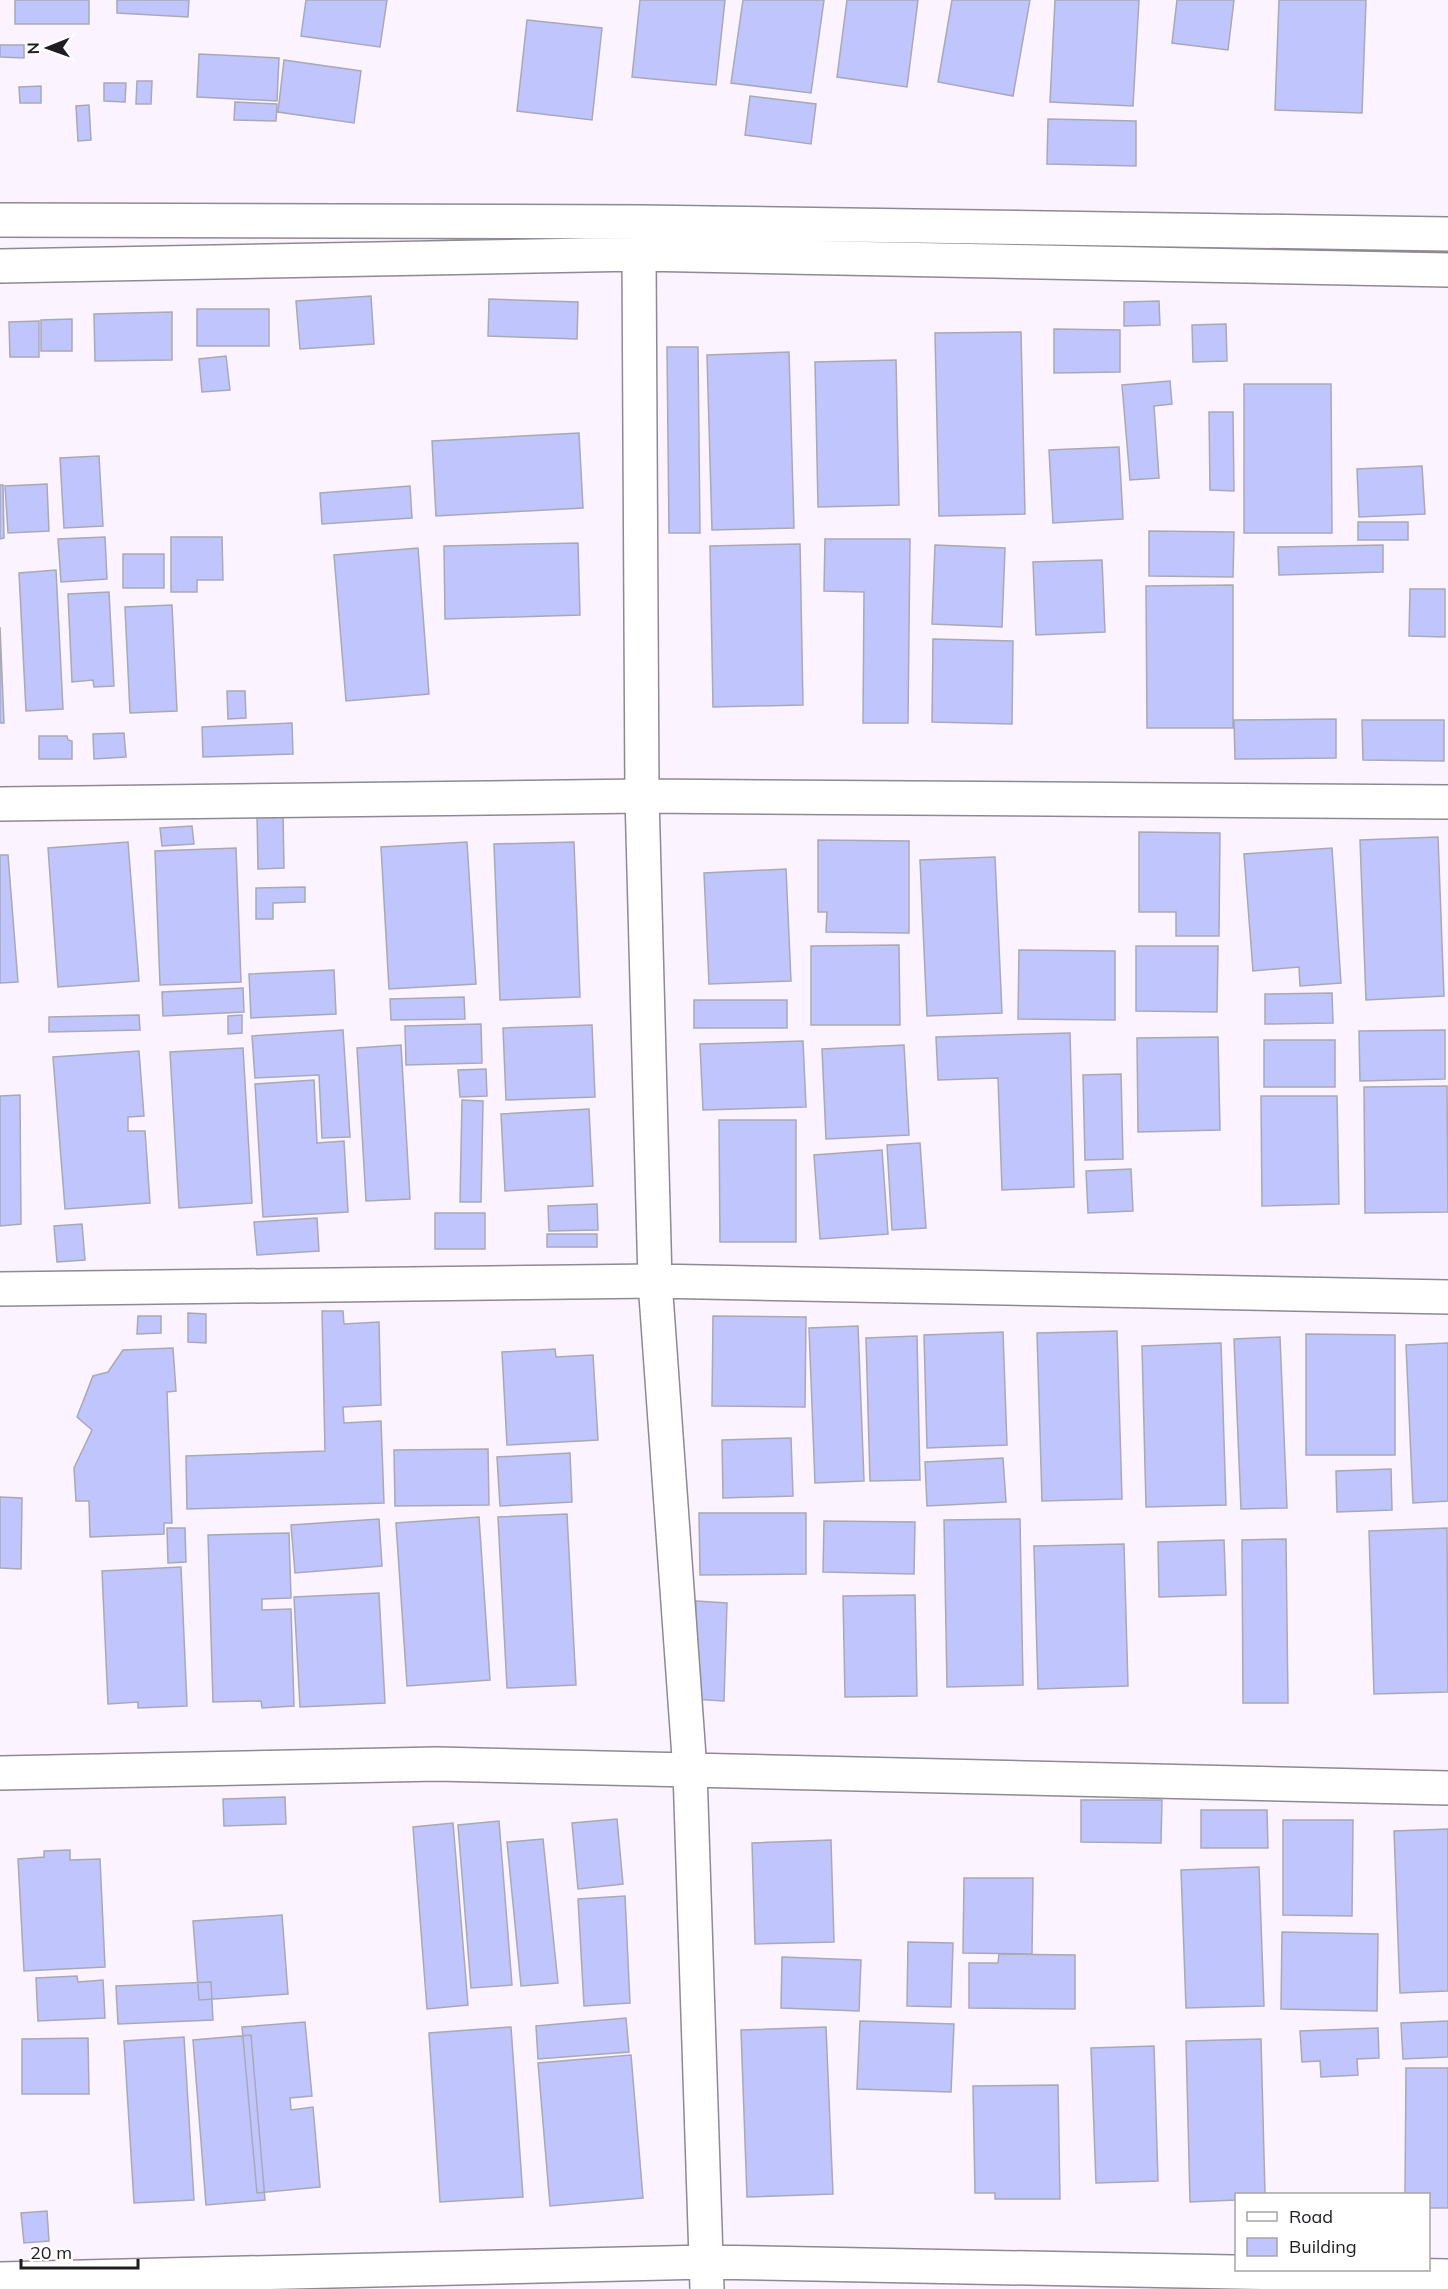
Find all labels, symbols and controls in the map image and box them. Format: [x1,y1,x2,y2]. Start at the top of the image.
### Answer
north arrow [18,18,78,78]
text: N [23,42,43,54]
legend [1235,2193,1430,2271]
text: Road [1289,2205,1333,2228]
scale bar [21,2232,138,2270]
text: Building [1289,2235,1357,2258]
text: 20 m [30,2241,72,2264]

